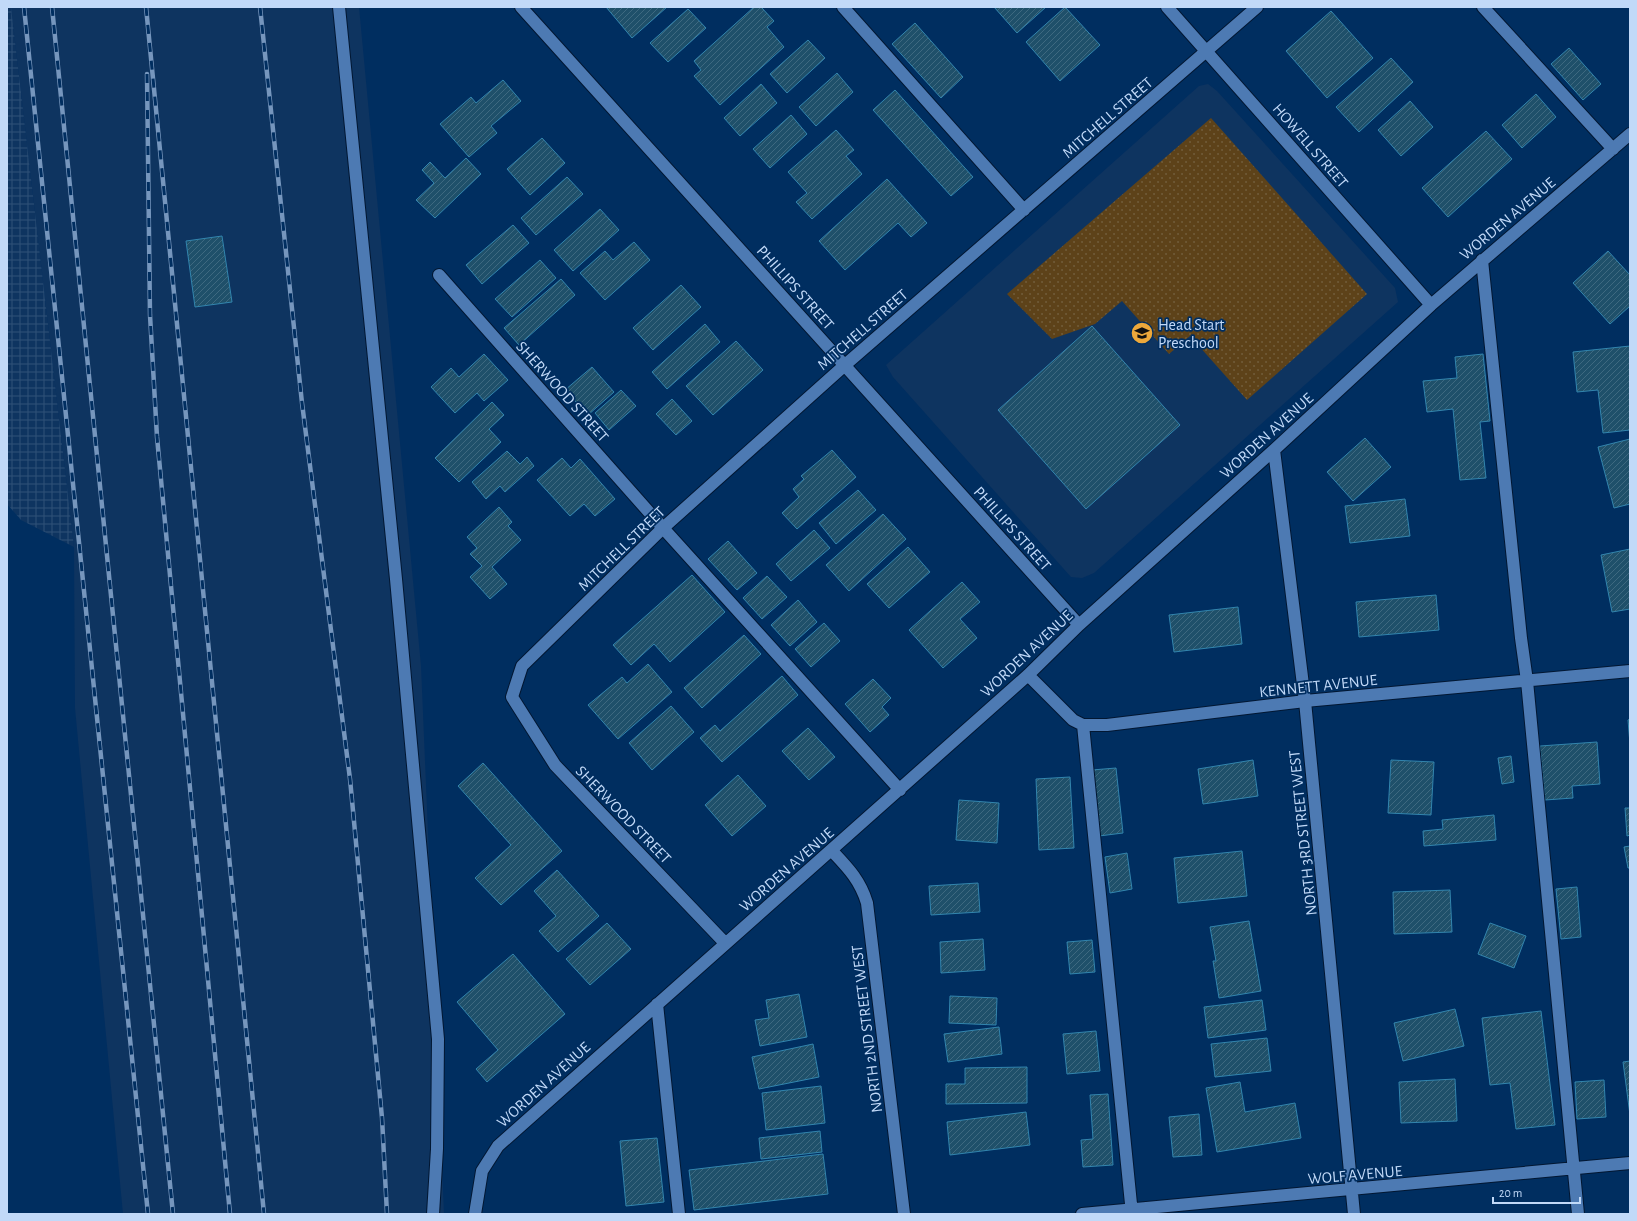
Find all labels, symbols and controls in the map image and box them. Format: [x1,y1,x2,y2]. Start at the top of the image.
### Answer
street label: MITCHELL STREET [1059,74,1156,161]
street label: HOWELL STREET [1269,100,1351,191]
street label: WORDEN AVENUE [1457,174,1559,263]
street label: PHILLIPS STREET [754,243,837,333]
street label: MITCHELL STREET [814,286,911,373]
place label: Head Start Preschool [1158,317,1224,351]
school or university icon: Head Start Preschool [1129,320,1155,346]
street label: SHERWOOD STREET [513,338,612,445]
street label: WORDEN AVENUE [1217,390,1316,481]
street label: PHILLIPS STREET [971,484,1054,574]
street label: MITCHELL STREET [575,503,668,594]
street label: WORDEN AVENUE [978,607,1076,700]
street label: KENNETT AVENUE [1258,672,1378,700]
street label: NORTH 3RD STREET WEST [1286,749,1320,916]
street label: SHERWOOD STREET [573,763,674,867]
street label: WORDEN AVENUE [737,825,837,915]
street label: NORTH 2ND STREET WEST [849,944,885,1114]
street label: WORDEN AVENUE [494,1039,593,1130]
street label: WOLF AVENUE [1307,1163,1403,1187]
scale bar [1493,1179,1580,1205]
text: 20 m [1499,1187,1522,1199]

